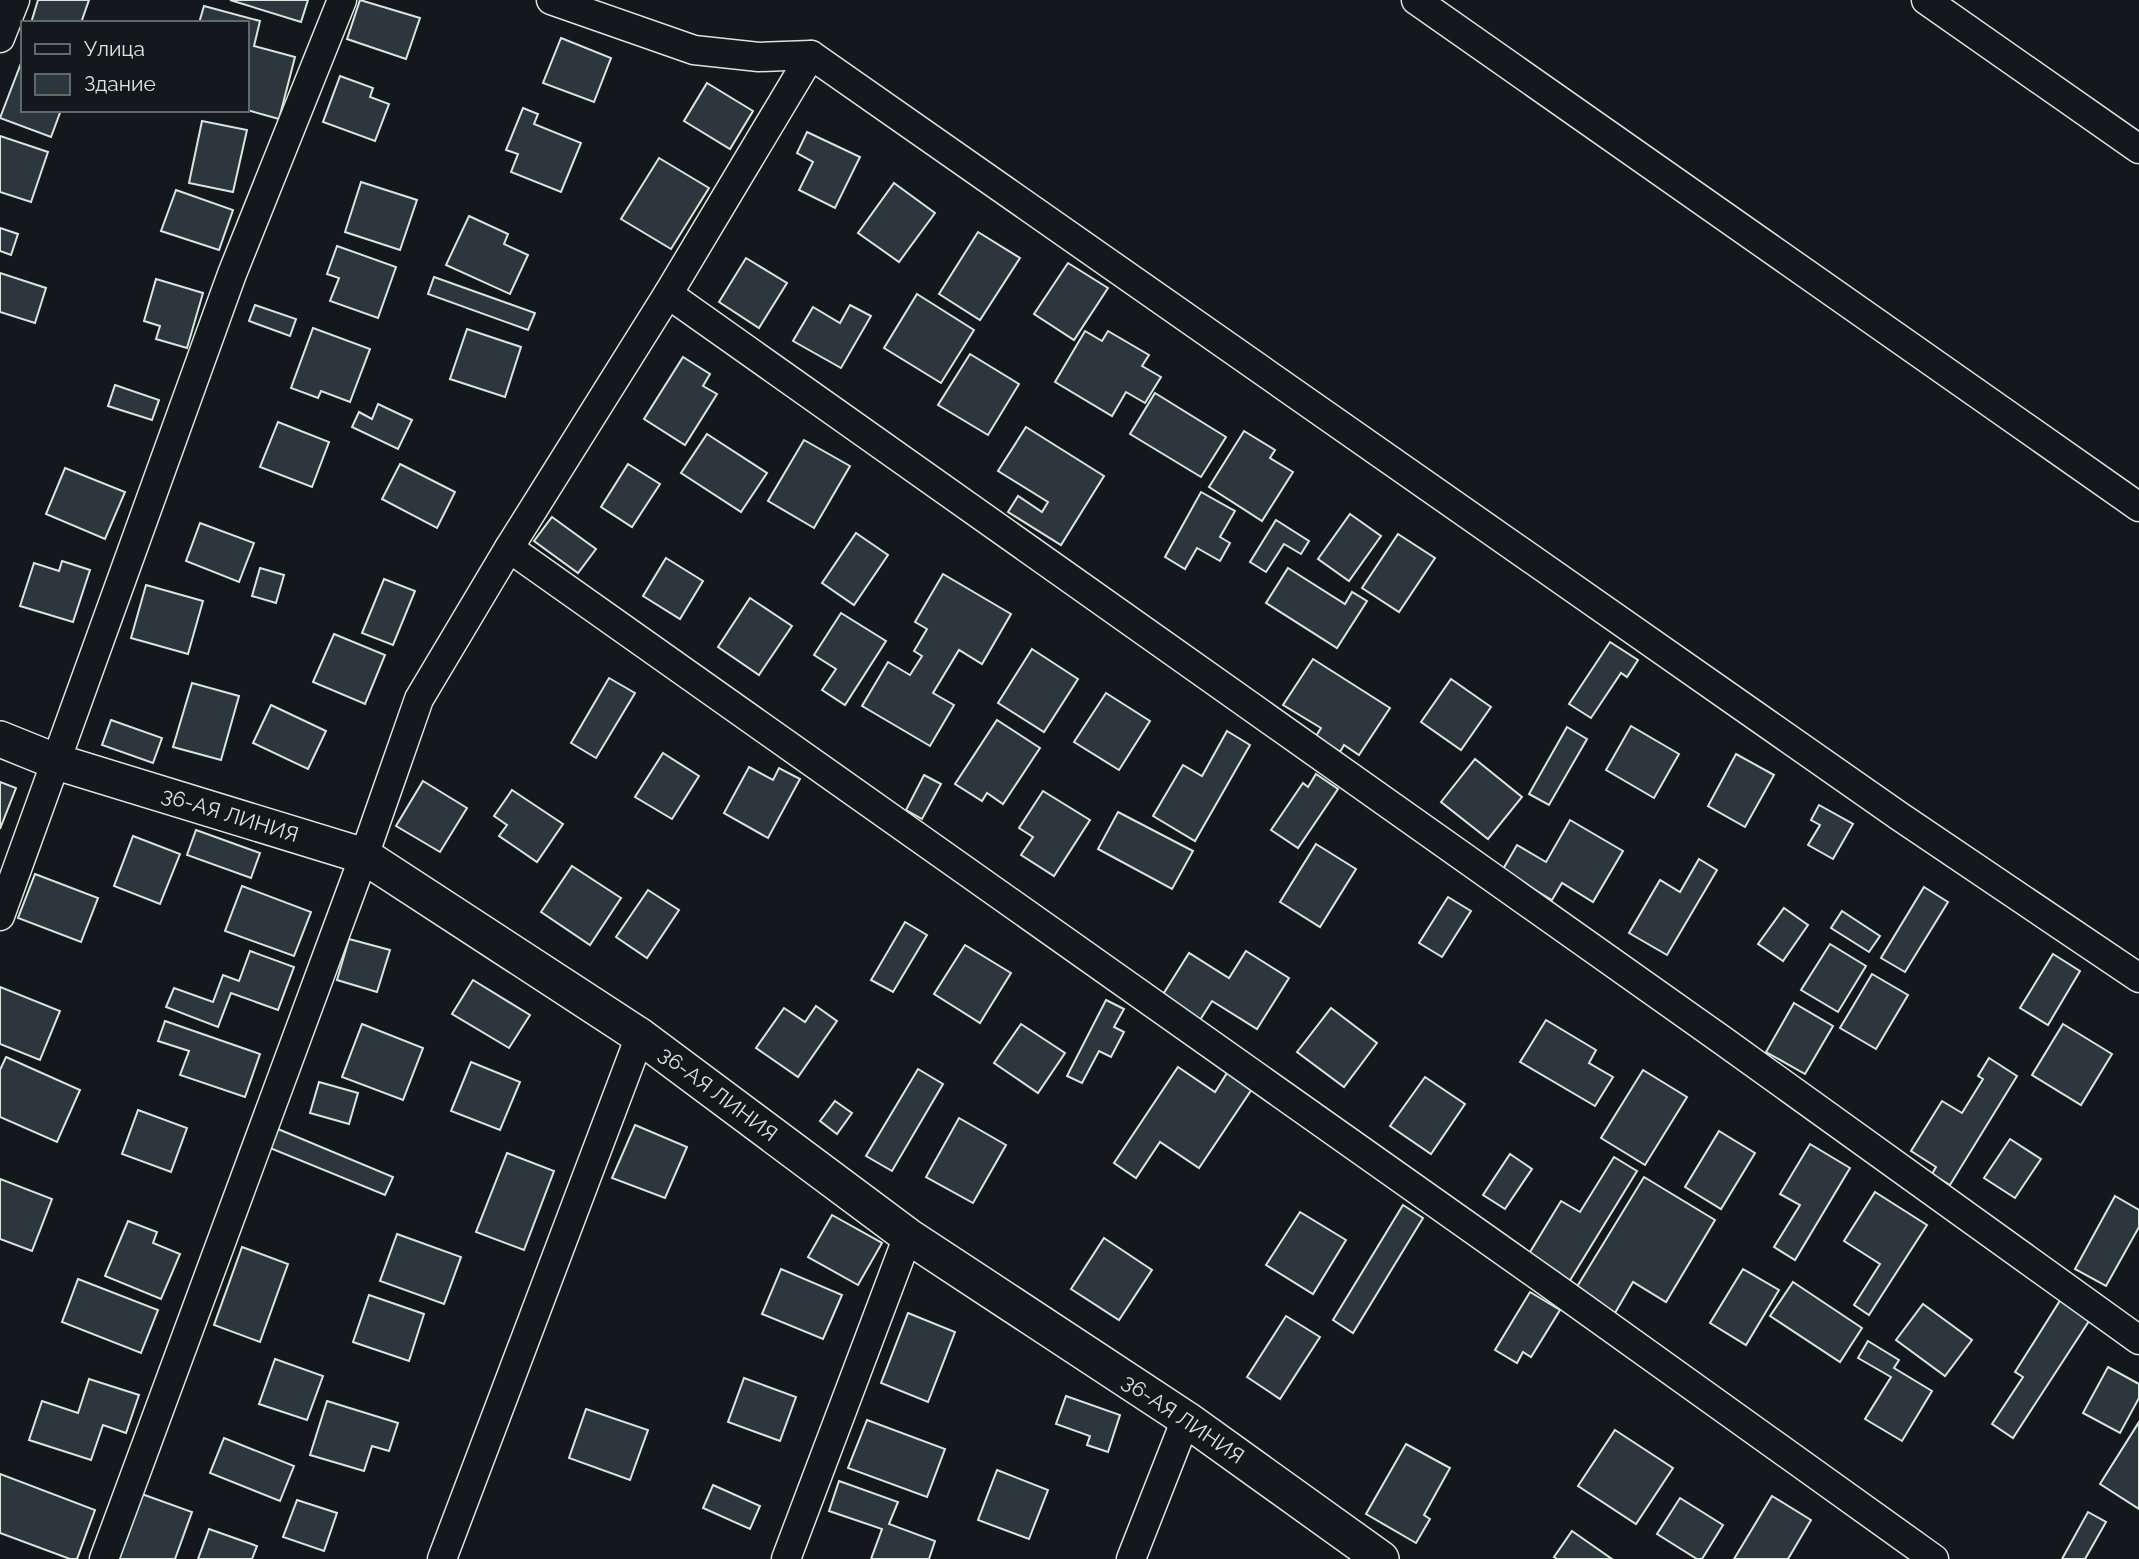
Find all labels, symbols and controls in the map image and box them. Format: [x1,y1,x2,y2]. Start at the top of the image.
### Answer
legend [21,21,248,112]
text: Улица [84,36,145,61]
text: Здание [84,71,156,96]
street label: 36-АЯ ЛИНИЯ [159,782,302,847]
street label: 36-АЯ ЛИНИЯ [654,1041,782,1146]
street label: 36-АЯ ЛИНИЯ [1118,1369,1249,1469]

